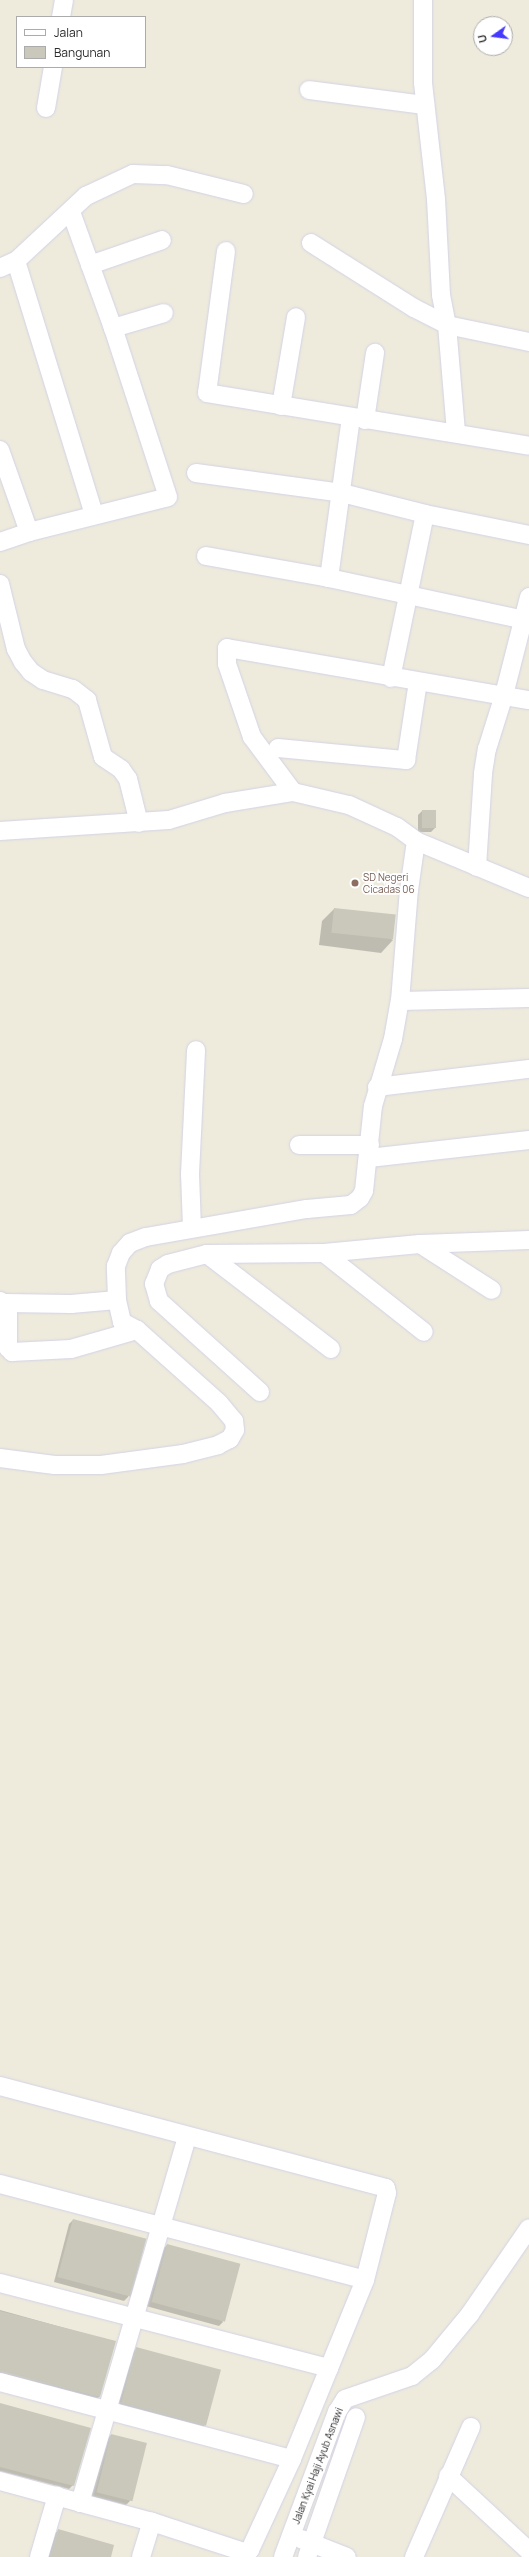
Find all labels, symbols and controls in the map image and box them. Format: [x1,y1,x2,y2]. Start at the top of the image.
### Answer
legend [16,16,146,68]
north arrow [473,16,513,56]
text: Jalan [54,24,83,41]
text: U [474,33,490,44]
text: Bangunan [54,44,110,61]
place label: SD Negeri Cicadas 06 [363,871,415,894]
marker: SD Negeri Cicadas 06 [350,878,360,888]
street label: Jalan Kyai Haji Ayub Asnawi [290,2406,346,2526]

